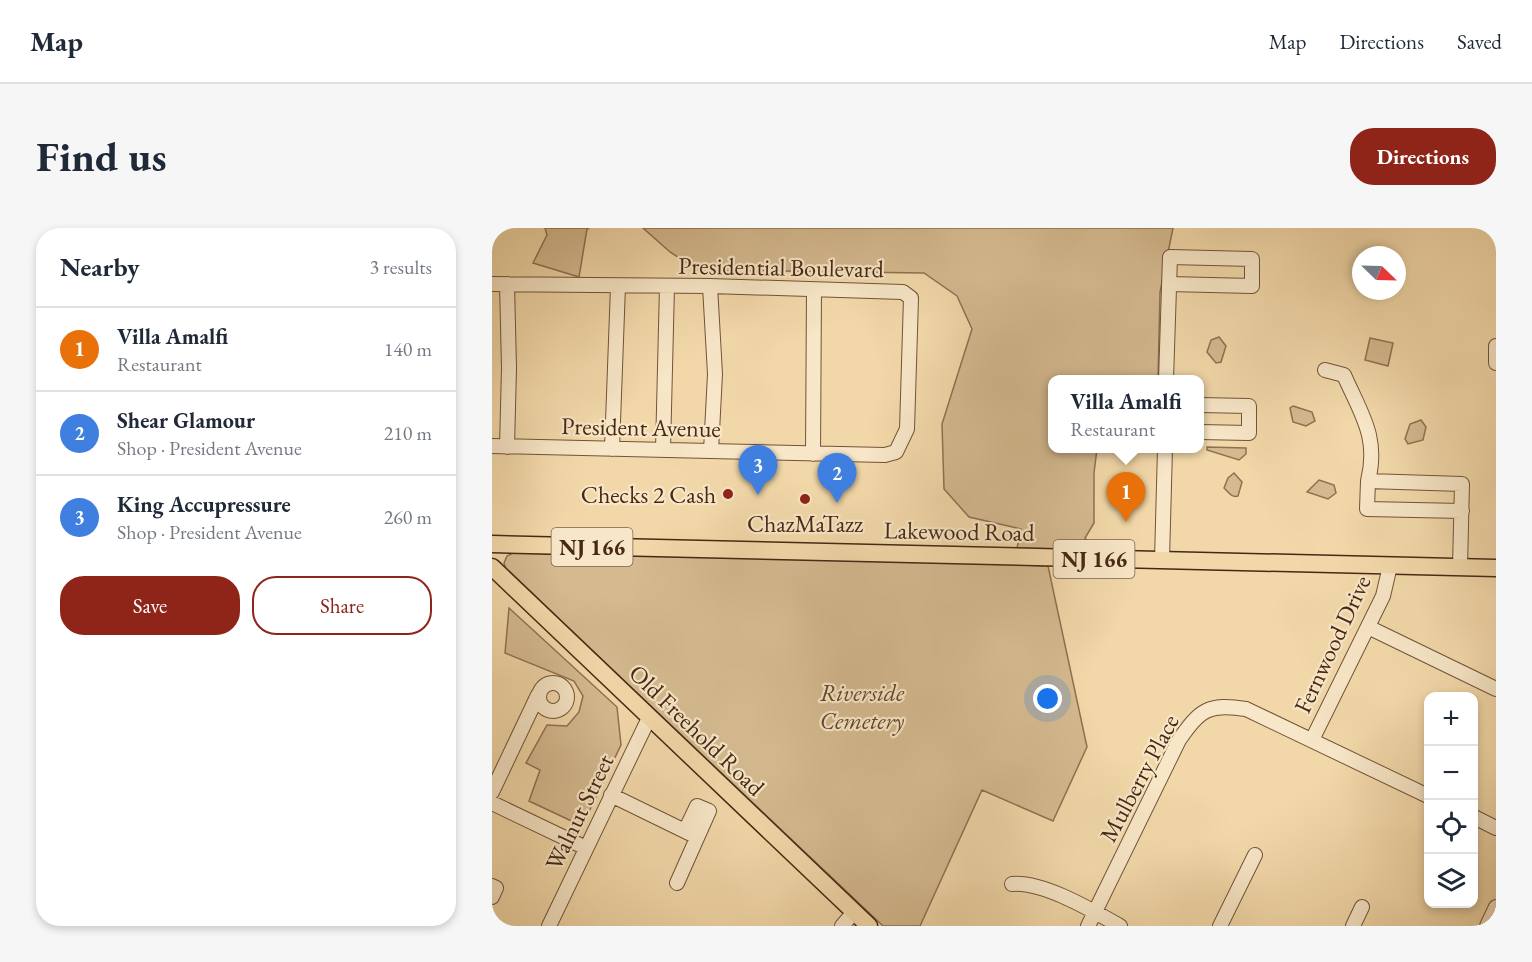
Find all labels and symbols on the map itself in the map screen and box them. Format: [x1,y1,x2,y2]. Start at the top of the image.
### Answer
north arrow [1352,246,1406,300]
street label: Presidential Boulevard [678,250,885,284]
street label: President Avenue [561,410,721,444]
pin: 3 [738,446,778,495]
pin: 2 [818,454,856,503]
pin: 1 [1106,472,1146,522]
place label: Checks 2 Cash [581,479,716,510]
marker: Checks 2 Cash [721,487,735,501]
marker: ChazMaTazz [798,492,812,506]
place label: ChazMaTazz [747,508,863,539]
street label: Lakewood Road [883,514,1036,548]
road number: NJ 166 [552,528,632,566]
road number: NJ 166 [1054,540,1134,578]
street label: Fernwood Drive [1287,570,1377,718]
street label: Old Freehold Road [623,658,772,803]
park label: Riverside Cemetery [820,677,905,736]
your location [1033,684,1062,713]
street label: Mulberry Place [1092,709,1186,847]
street label: Walnut Street [538,748,621,875]

